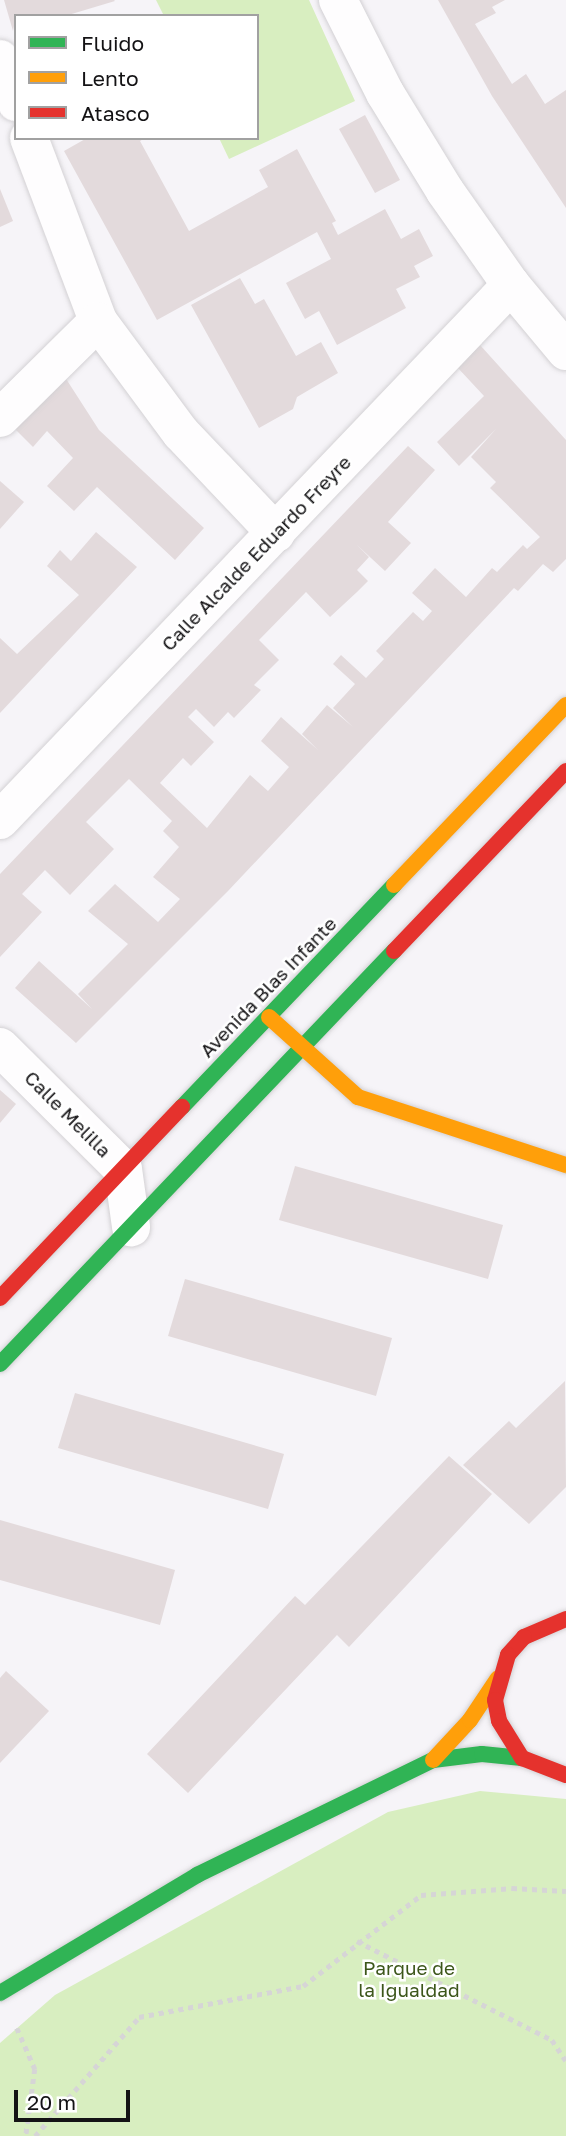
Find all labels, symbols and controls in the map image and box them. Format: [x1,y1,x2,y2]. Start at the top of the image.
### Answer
legend [14,14,259,140]
text: Fluido [81,30,144,56]
text: Lento [81,65,139,91]
text: Atasco [81,100,150,126]
street label: Calle Alcalde Eduardo Freyre [157,451,355,655]
street label: Avenida Blas Infante [195,912,341,1062]
street label: Calle Melilla [20,1066,116,1162]
park label: Parque de la Igualdad [358,1957,460,2001]
scale bar [18,2076,133,2120]
text: 20 m [27,2089,76,2115]

